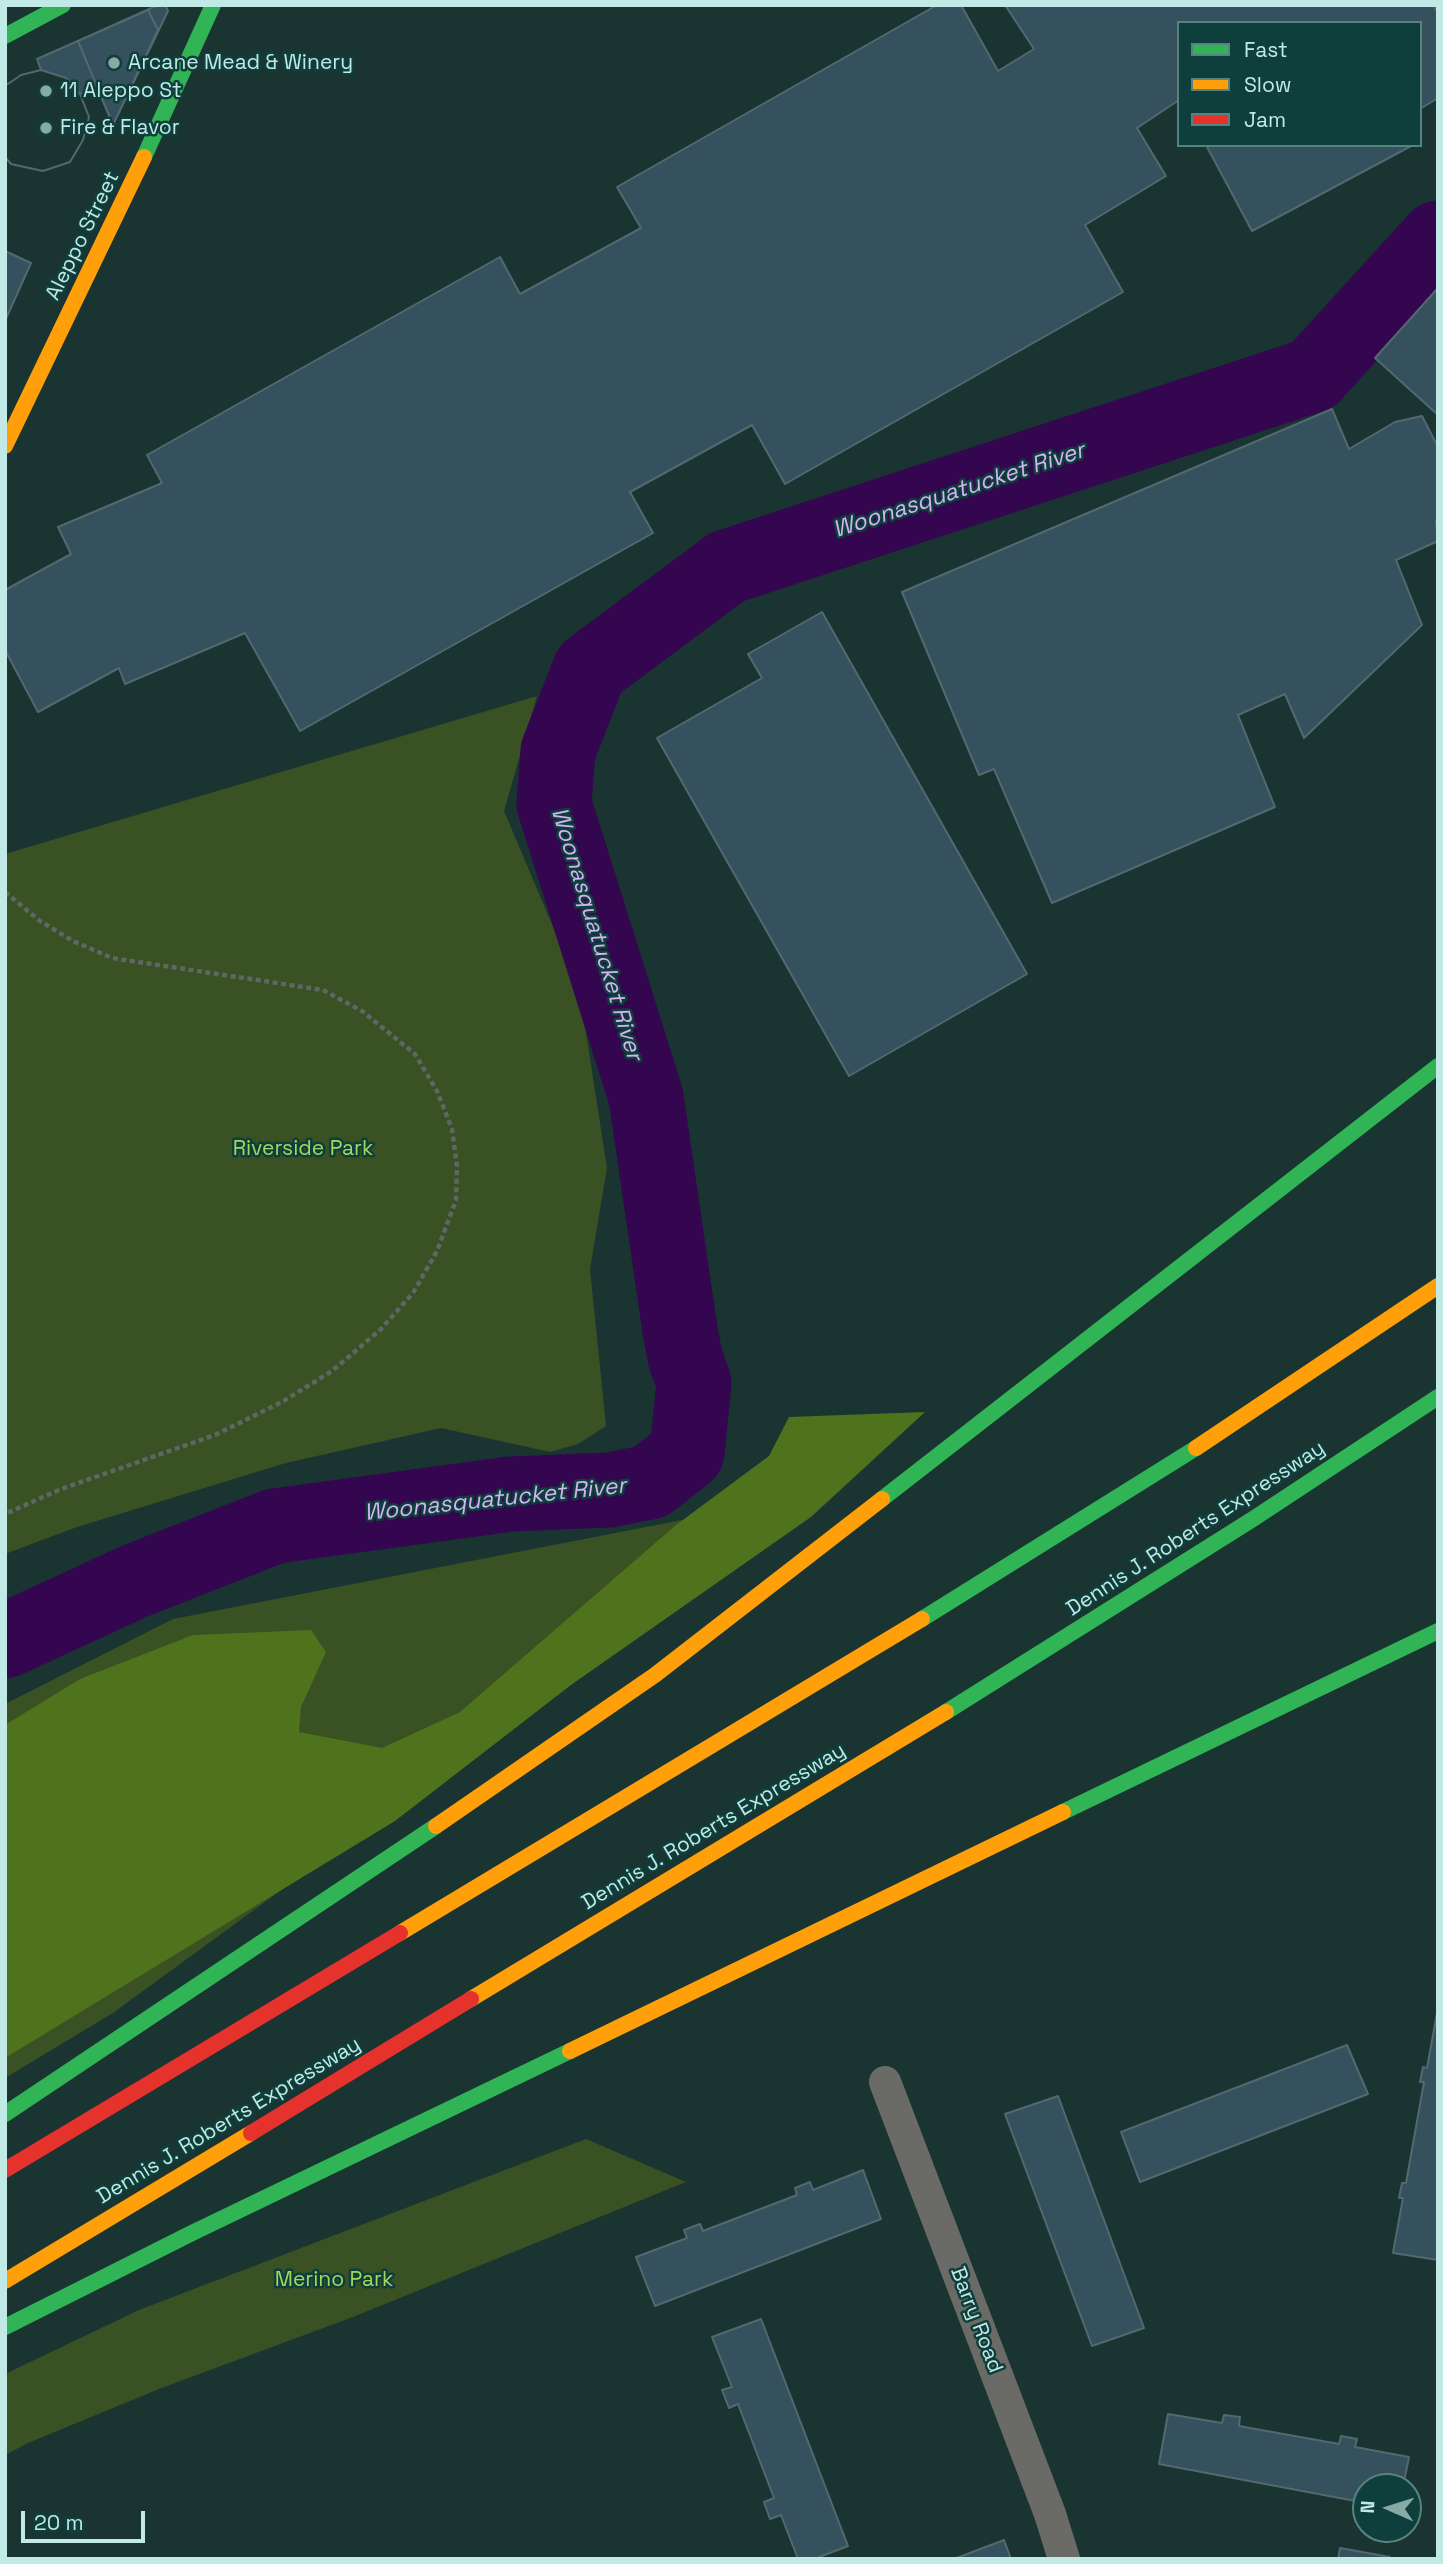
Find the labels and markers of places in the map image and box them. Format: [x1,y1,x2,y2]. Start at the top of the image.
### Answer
place label: Arcane Mead & Winery [128,50,353,76]
marker: Arcane Mead & Winery [106,55,122,71]
place label: 11 Aleppo St [60,78,182,104]
marker: 11 Aleppo St [38,83,54,99]
place label: Fire & Flavor [60,115,180,141]
marker: Fire & Flavor [38,120,54,136]

